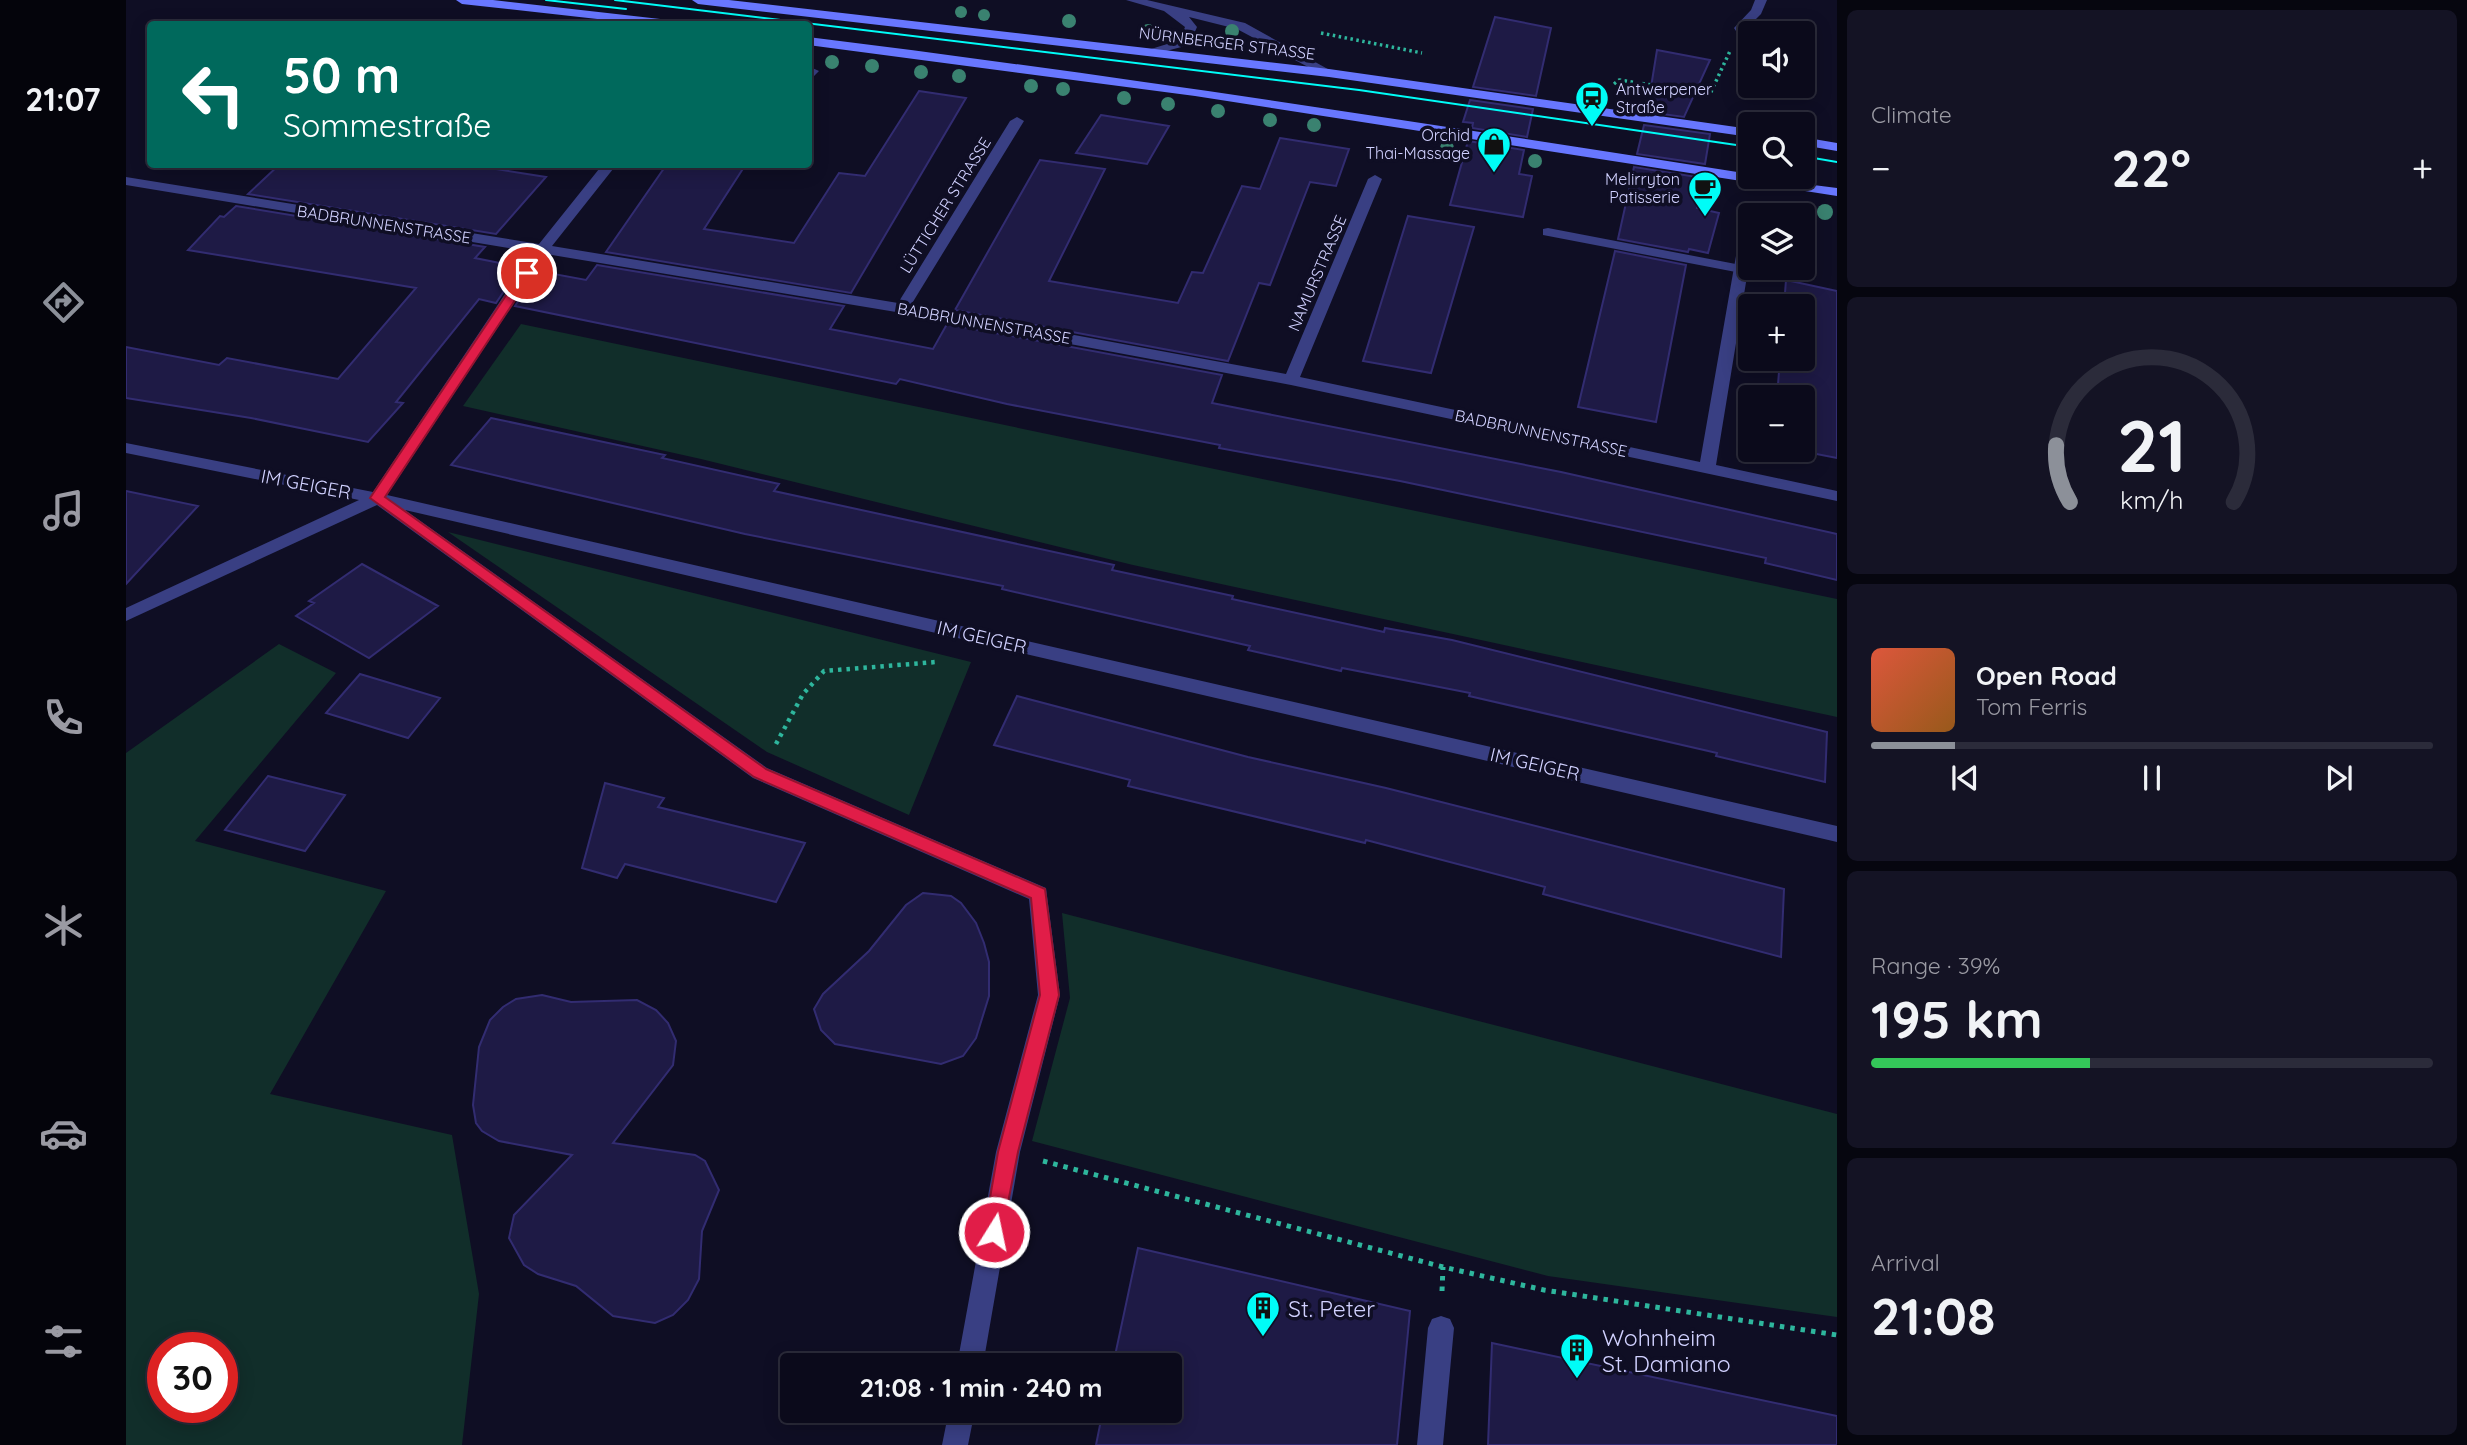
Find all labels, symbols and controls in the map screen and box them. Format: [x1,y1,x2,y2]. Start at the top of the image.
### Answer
map controls [1738,21,1815,462]
button: sound [1738,21,1815,98]
street label: NÜRNBERGER STRASSE [1138,22,1316,64]
text: 50 m [283,44,400,105]
icon: left [168,49,259,140]
text: 21:07 [25,79,101,119]
station icon: Antwerpener Straße [1573,79,1611,128]
place label: Antwerpener Straße [1616,79,1712,117]
text: Climate [1871,100,1952,129]
text: Sommestraße [283,105,491,145]
button: search [1738,112,1815,189]
place label: Orchid Thai-Massage [1365,125,1470,163]
shop icon: Orchid Thai-Massage [1475,125,1513,174]
street label: LÜTTICHER STRASSE [895,133,995,277]
text: 22° [2111,135,2191,200]
text: − [1871,144,1891,192]
text: + [2412,144,2433,192]
place label: Melirryton Patisserie [1605,169,1680,207]
cafe icon: Melirryton Patisserie [1686,169,1724,218]
street label: BADBRUNNENSTRASSE [296,200,472,248]
button: layers [1738,203,1815,280]
street label: NAMURSTRASSE [1284,212,1350,334]
pin [497,243,557,303]
icon: arrive [508,254,546,292]
icon: directions [39,278,88,327]
button: + [1738,294,1815,371]
street label: BADBRUNNENSTRASSE [896,298,1072,348]
button: − [1738,385,1815,462]
text: 21 [2117,399,2187,490]
street label: BADBRUNNENSTRASSE [1453,405,1629,461]
street label: IM GEIGER [259,464,353,504]
text: km/h [2120,483,2184,514]
icon: music [39,486,88,535]
street label: IM GEIGER [935,615,1029,659]
text: Open Road [1976,659,2117,692]
text: Tom Ferris [1976,692,2087,721]
icon: phone [39,693,88,742]
street label: IM GEIGER [1488,742,1582,786]
icon: previous [1946,759,1984,797]
icon: pause [2133,759,2171,797]
icon: next [2320,759,2358,797]
icon: climate [39,901,88,950]
text: Range · 39% [1871,951,2000,980]
text: 195 km [1871,986,2043,1051]
icon: car [39,1109,88,1158]
position arrow [957,1195,1031,1269]
text: Arrival [1871,1248,1940,1277]
text: 21:08 [1871,1283,1995,1348]
building icon: St. Peter [1244,1289,1282,1338]
place label: St. Peter [1288,1294,1375,1323]
icon: filters [39,1317,88,1366]
place label: Wohnheim St. Damiano [1602,1323,1731,1378]
building icon: Wohnheim St. Damiano [1558,1331,1596,1380]
speed limit sign: 30 [147,1332,238,1423]
text: 21:08 · 1 min · 240 m [859,1371,1103,1404]

